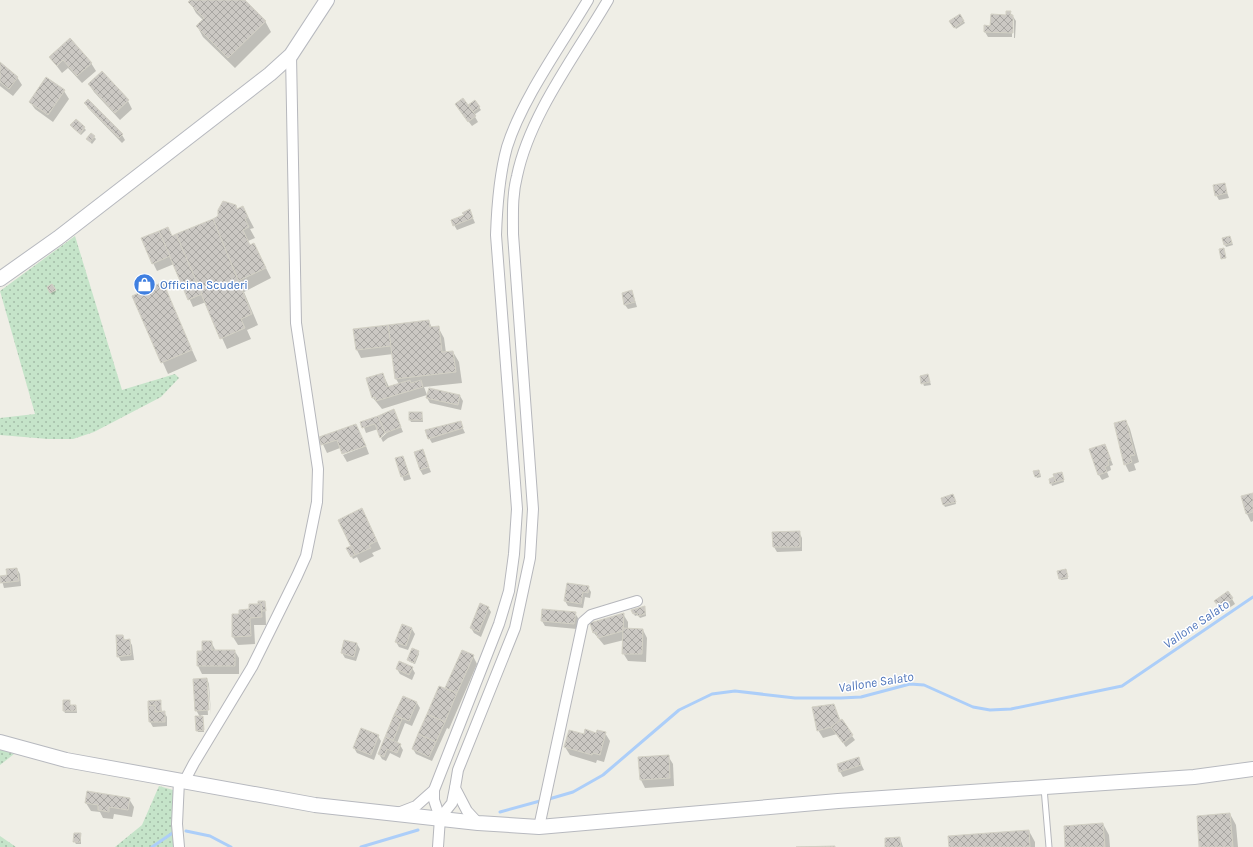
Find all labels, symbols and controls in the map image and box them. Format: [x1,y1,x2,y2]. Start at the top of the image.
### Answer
shop icon: Officina Scuderi [132,272,158,298]
place label: Officina Scuderi [160,278,248,292]
water label: Vallone Salato [1160,596,1232,651]
water label: Vallone Salato [837,669,915,695]

